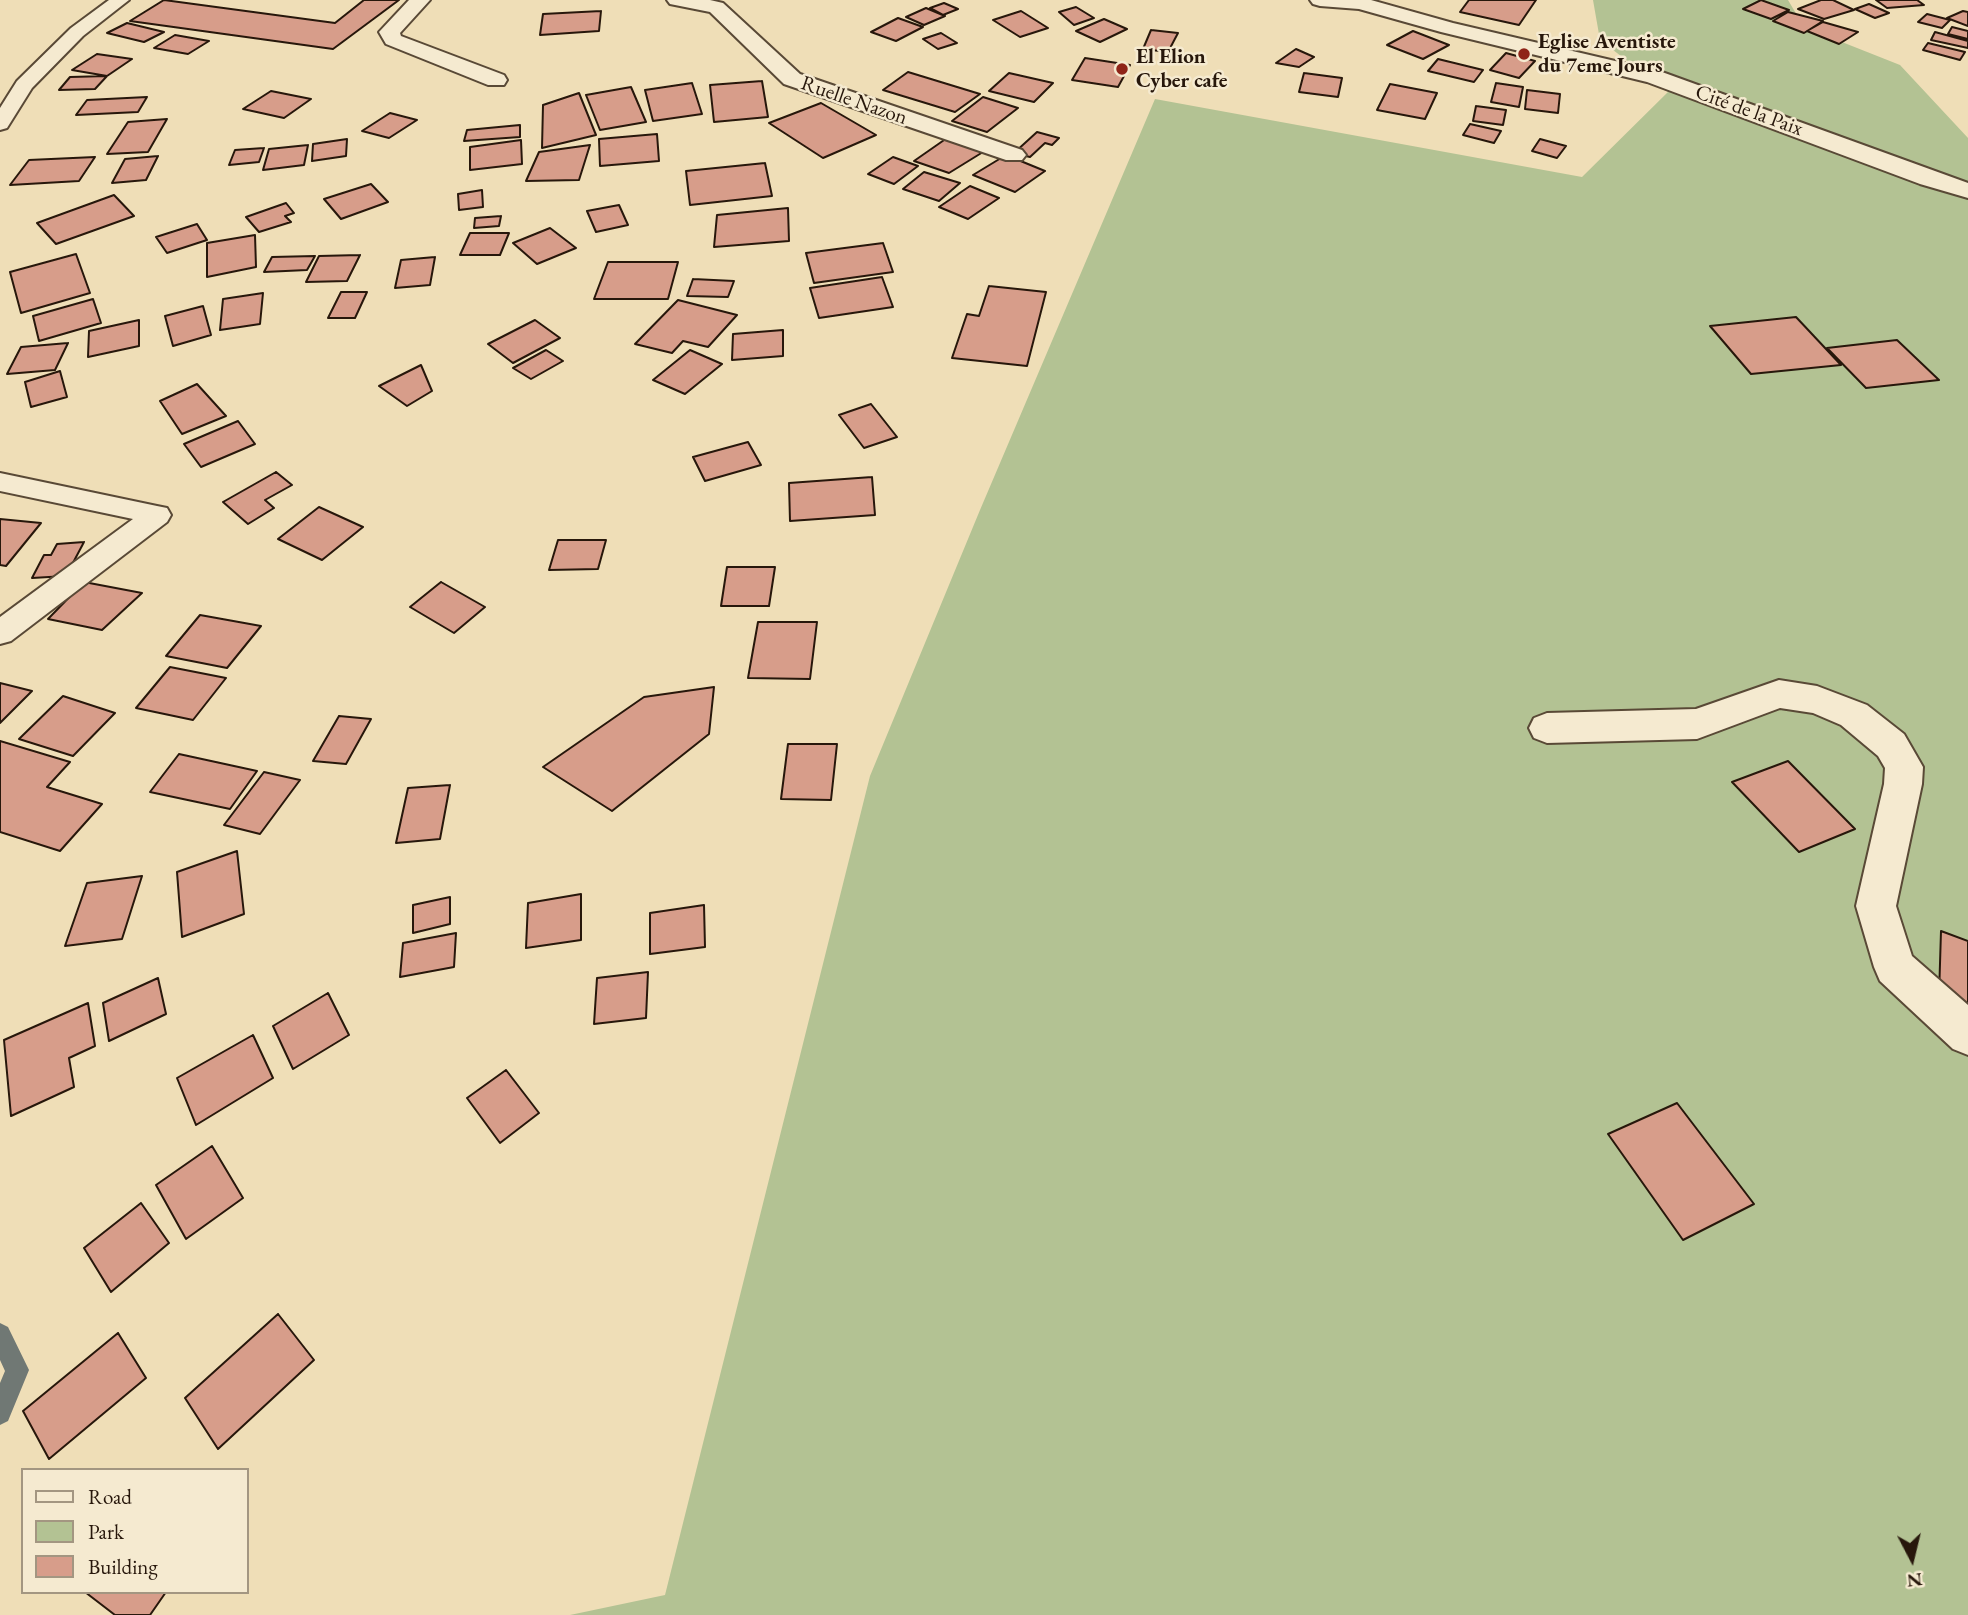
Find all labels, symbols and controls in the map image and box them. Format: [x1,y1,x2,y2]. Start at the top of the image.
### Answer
place label: Eglise Aventiste du 7eme Jours [1538,29,1676,79]
place label: El Elion Cyber cafe [1136,44,1228,94]
marker: Eglise Aventiste du 7eme Jours [1516,46,1532,62]
marker: El Elion Cyber cafe [1114,61,1130,77]
street label: Ruelle Nazon [798,71,910,131]
street label: Cité de la Paix [1692,80,1806,142]
legend [21,1468,248,1594]
text: Road [88,1483,132,1510]
text: Park [88,1518,124,1545]
north arrow [1877,1524,1947,1594]
text: Building [88,1553,158,1580]
text: N [1905,1567,1924,1594]

